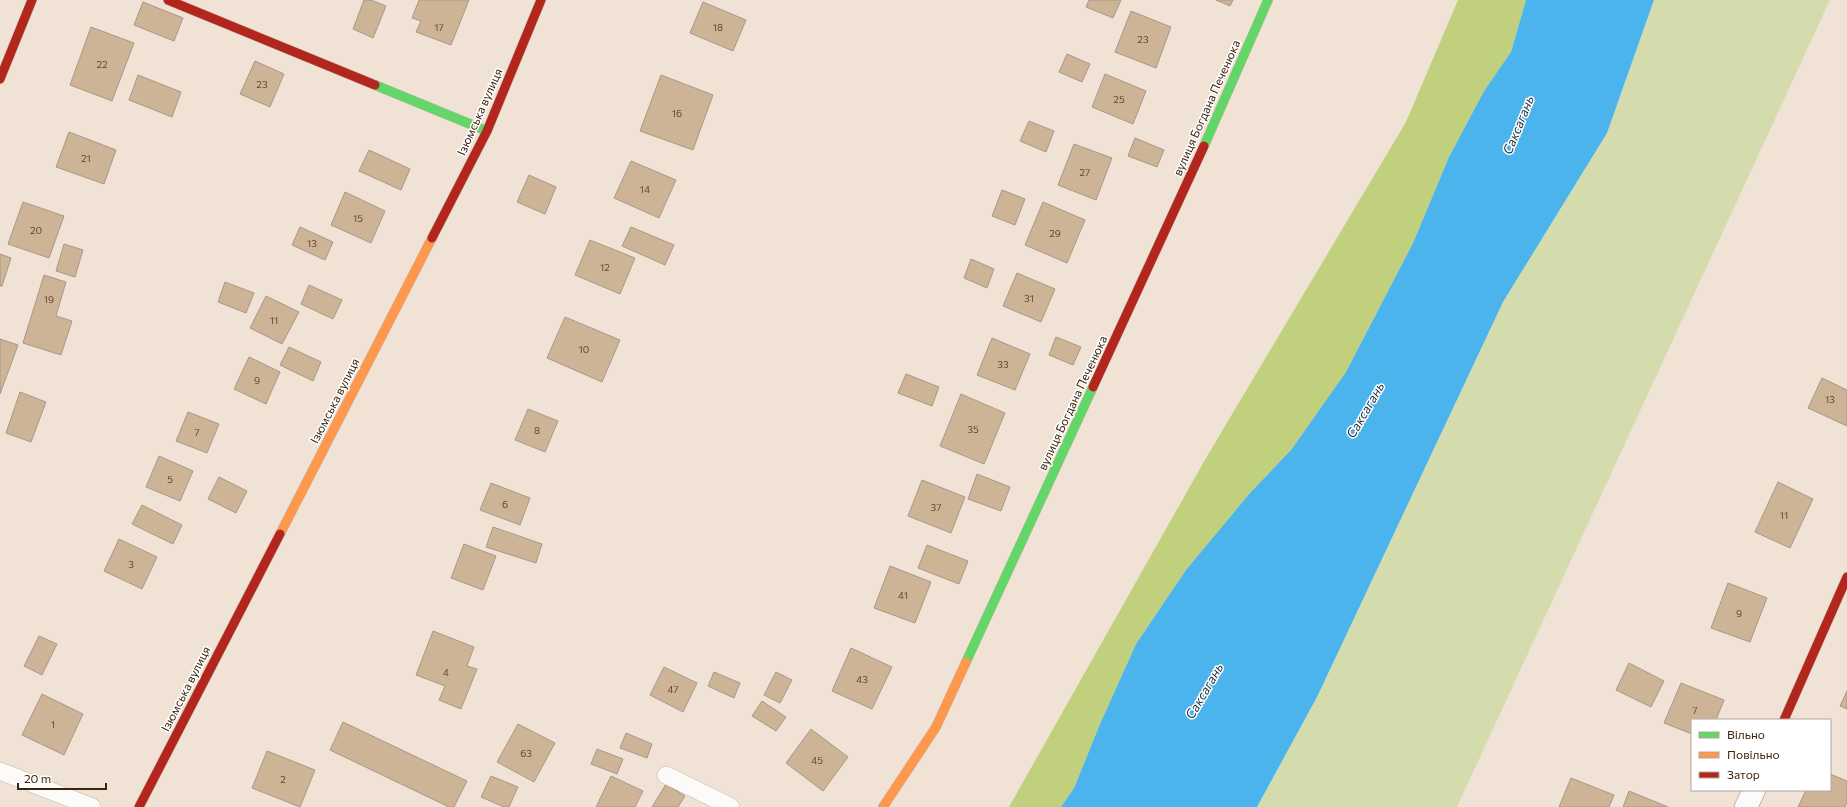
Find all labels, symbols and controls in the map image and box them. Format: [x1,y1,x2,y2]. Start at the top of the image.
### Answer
house number: 17 [434,21,444,33]
house number: 18 [713,21,723,33]
house number: 23 [1137,33,1149,45]
street label: вулиця Богдана Печенюка [1170,38,1242,178]
house number: 22 [96,58,108,70]
street label: Ізюмська вулиця [454,66,505,157]
house number: 23 [256,78,268,90]
house number: 25 [1113,93,1125,105]
water label: Саксагань [1499,93,1537,157]
house number: 16 [672,107,682,119]
house number: 21 [81,152,91,164]
house number: 27 [1080,166,1090,178]
house number: 14 [640,183,650,195]
house number: 15 [353,212,363,224]
house number: 20 [30,224,42,236]
house number: 29 [1049,227,1061,239]
house number: 13 [307,237,317,249]
house number: 12 [600,261,610,273]
house number: 31 [1024,292,1034,304]
house number: 19 [44,293,54,305]
house number: 11 [270,314,278,326]
street label: вулиця Богдана Печенюка [1035,333,1110,472]
house number: 10 [579,343,589,355]
street label: Ізюмська вулиця [307,356,362,445]
house number: 33 [997,358,1009,370]
house number: 9 [254,374,260,386]
water label: Саксагань [1343,379,1388,441]
house number: 13 [1825,393,1835,405]
house number: 35 [967,423,979,435]
house number: 8 [534,424,540,436]
house number: 7 [194,426,200,438]
house number: 5 [167,473,173,485]
house number: 6 [502,498,508,510]
house number: 37 [931,501,941,513]
house number: 11 [1780,509,1788,521]
house number: 3 [128,558,134,570]
house number: 41 [898,589,908,601]
house number: 9 [1736,607,1742,619]
street label: Ізюмська вулиця [158,644,213,733]
water label: Саксагань [1182,660,1227,722]
house number: 4 [443,666,449,678]
house number: 43 [856,673,868,685]
house number: 47 [667,683,679,695]
house number: 7 [1692,704,1698,716]
house number: 1 [51,718,55,730]
legend [1691,719,1831,791]
text: Вільно [1727,727,1765,741]
house number: 63 [520,747,532,759]
text: Повільно [1727,747,1780,761]
house number: 45 [811,754,823,766]
scale bar [18,765,106,791]
text: Затор [1727,767,1760,781]
text: 20 m [24,771,51,785]
house number: 2 [280,773,286,785]

